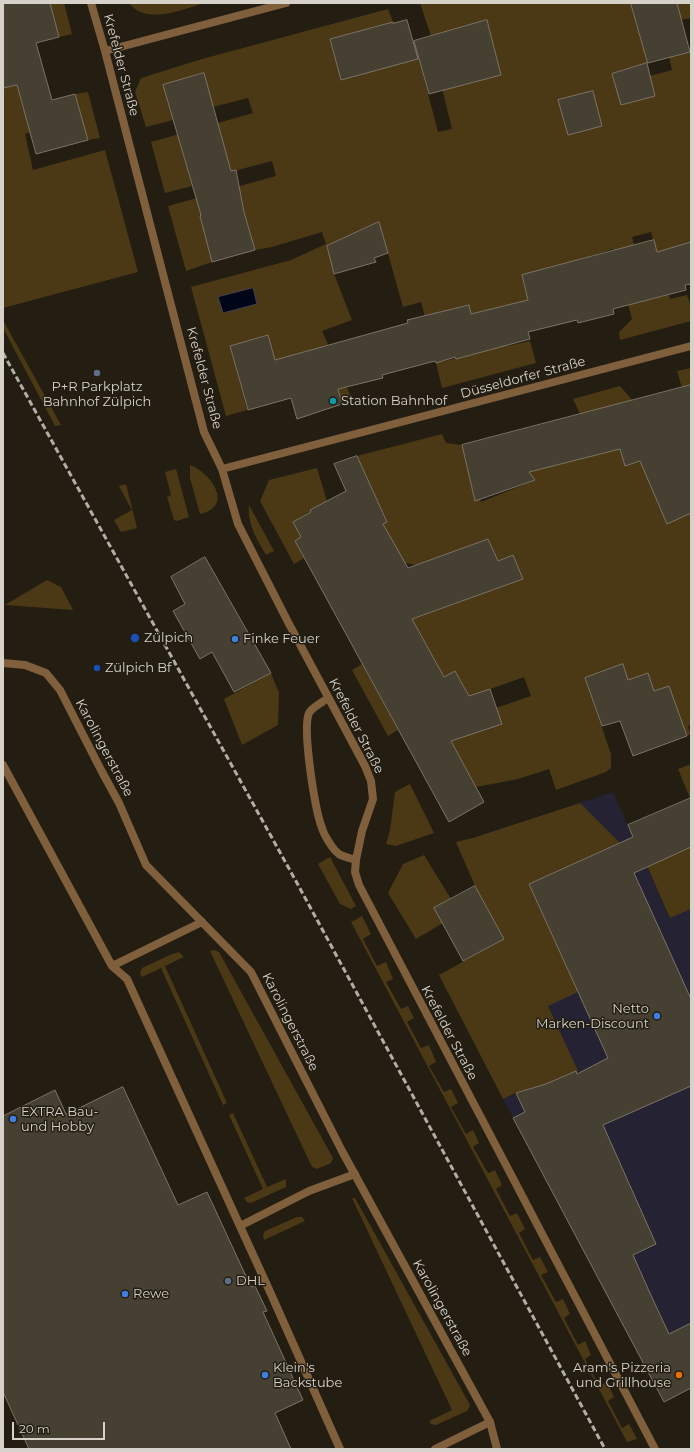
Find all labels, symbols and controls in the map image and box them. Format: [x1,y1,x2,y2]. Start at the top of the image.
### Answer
street label: Krefelder Straße [100,12,142,118]
street label: Krefelder Straße [183,325,225,431]
street label: Düsseldorfer Straße [459,354,587,402]
marker: P+R Parkplatz Bahnhof Zülpich [92,368,102,378]
place label: P+R Parkplatz Bahnhof Zülpich [43,379,151,410]
place label: Station Bahnhof [341,393,447,409]
marker: Station Bahnhof [328,396,338,406]
place label: Zülpich [144,630,193,646]
place label: Finke Feuer [243,631,320,647]
marker: Zülpich [129,632,141,644]
marker: Finke Feuer [230,634,240,644]
place label: Zülpich Bf [105,660,172,676]
marker: Zülpich Bf [92,663,102,673]
street label: Krefelder Straße [325,676,387,776]
street label: Karolingerstraße [72,697,136,799]
street label: Karolingerstraße [258,970,322,1074]
street label: Krefelder Straße [417,983,481,1083]
place label: Netto Marken-Discount [536,1001,649,1032]
marker: Netto Marken-Discount [652,1011,662,1021]
place label: EXTRA Bau- und Hobby [21,1104,98,1135]
marker: EXTRA Bau- und Hobby [8,1114,18,1124]
street label: Karolingerstraße [409,1257,475,1359]
place label: DHL [236,1273,265,1289]
marker: DHL [223,1276,233,1286]
place label: Rewe [133,1286,169,1302]
marker: Rewe [120,1289,130,1299]
place label: Klein's Backstube [273,1360,342,1391]
place label: Aram's Pizzeria und Grillhouse [573,1360,671,1391]
marker: Klein's Backstube [260,1370,270,1380]
marker: Aram's Pizzeria und Grillhouse [674,1370,684,1380]
scale bar [14,1414,107,1440]
text: 20 m [19,1421,50,1436]

